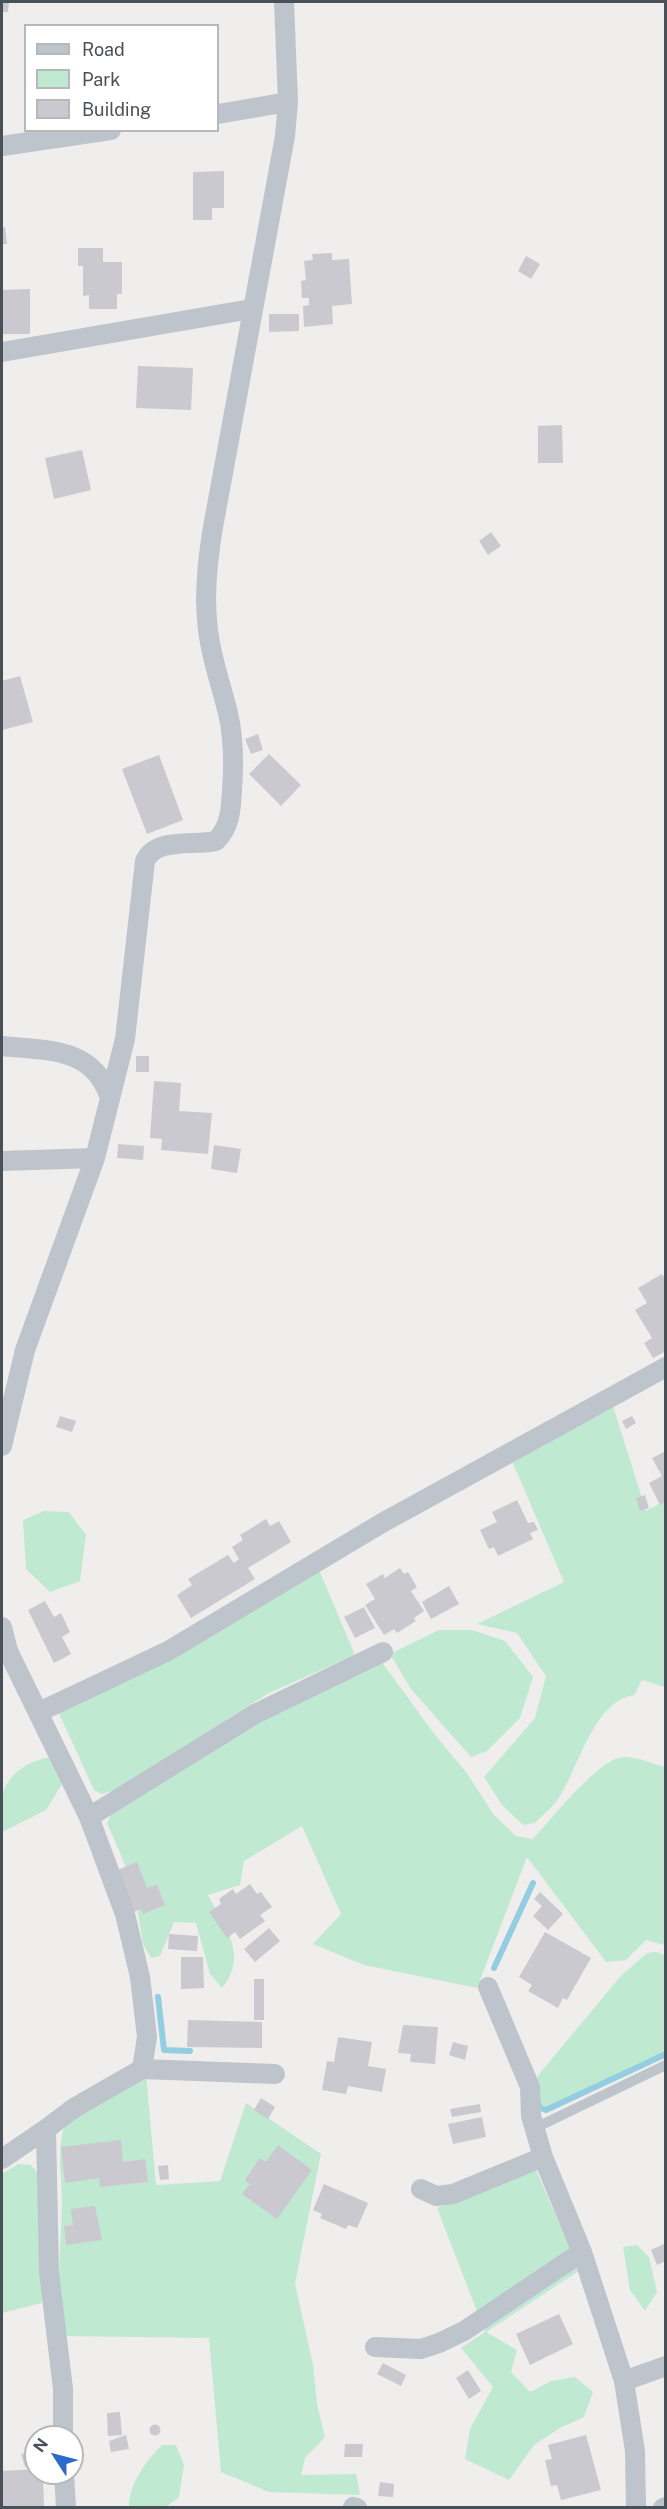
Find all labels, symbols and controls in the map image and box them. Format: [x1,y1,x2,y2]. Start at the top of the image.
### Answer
legend [24,24,219,132]
text: Road [82,39,125,60]
text: Park [82,69,120,90]
text: Building [82,99,151,120]
north arrow [24,2425,84,2485]
text: N [29,2435,52,2456]

